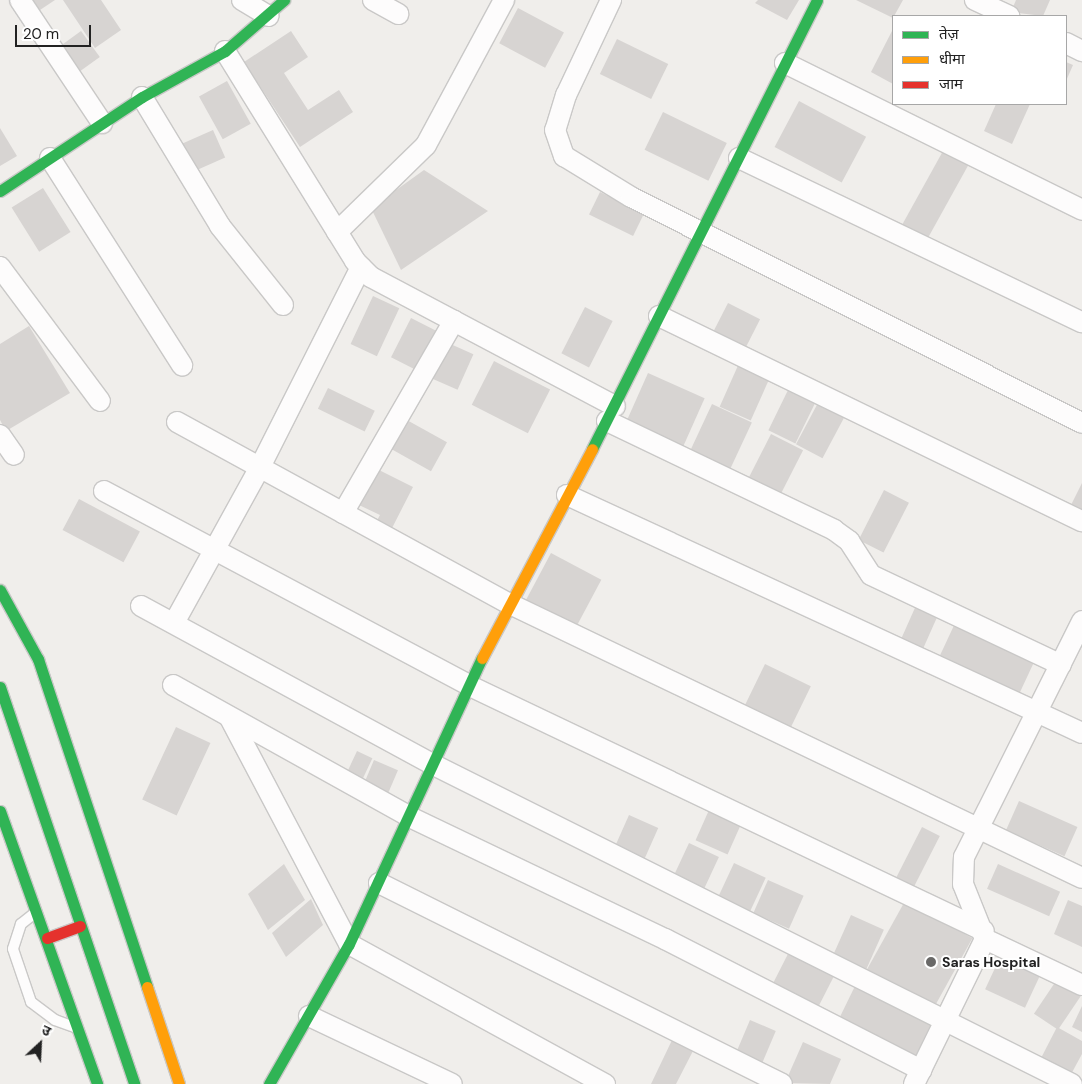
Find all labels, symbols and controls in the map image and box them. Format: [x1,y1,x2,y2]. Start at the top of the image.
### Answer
scale bar [18,15,94,47]
legend [892,15,1067,105]
text: 20 m [23,24,59,44]
text: तेज़ [939,24,959,44]
text: धीमा [939,49,965,69]
text: जाम [939,74,963,94]
place label: Saras Hospital [942,954,1040,970]
marker: Saras Hospital [924,955,938,969]
north arrow [15,1019,65,1069]
text: उ [39,1021,54,1040]

